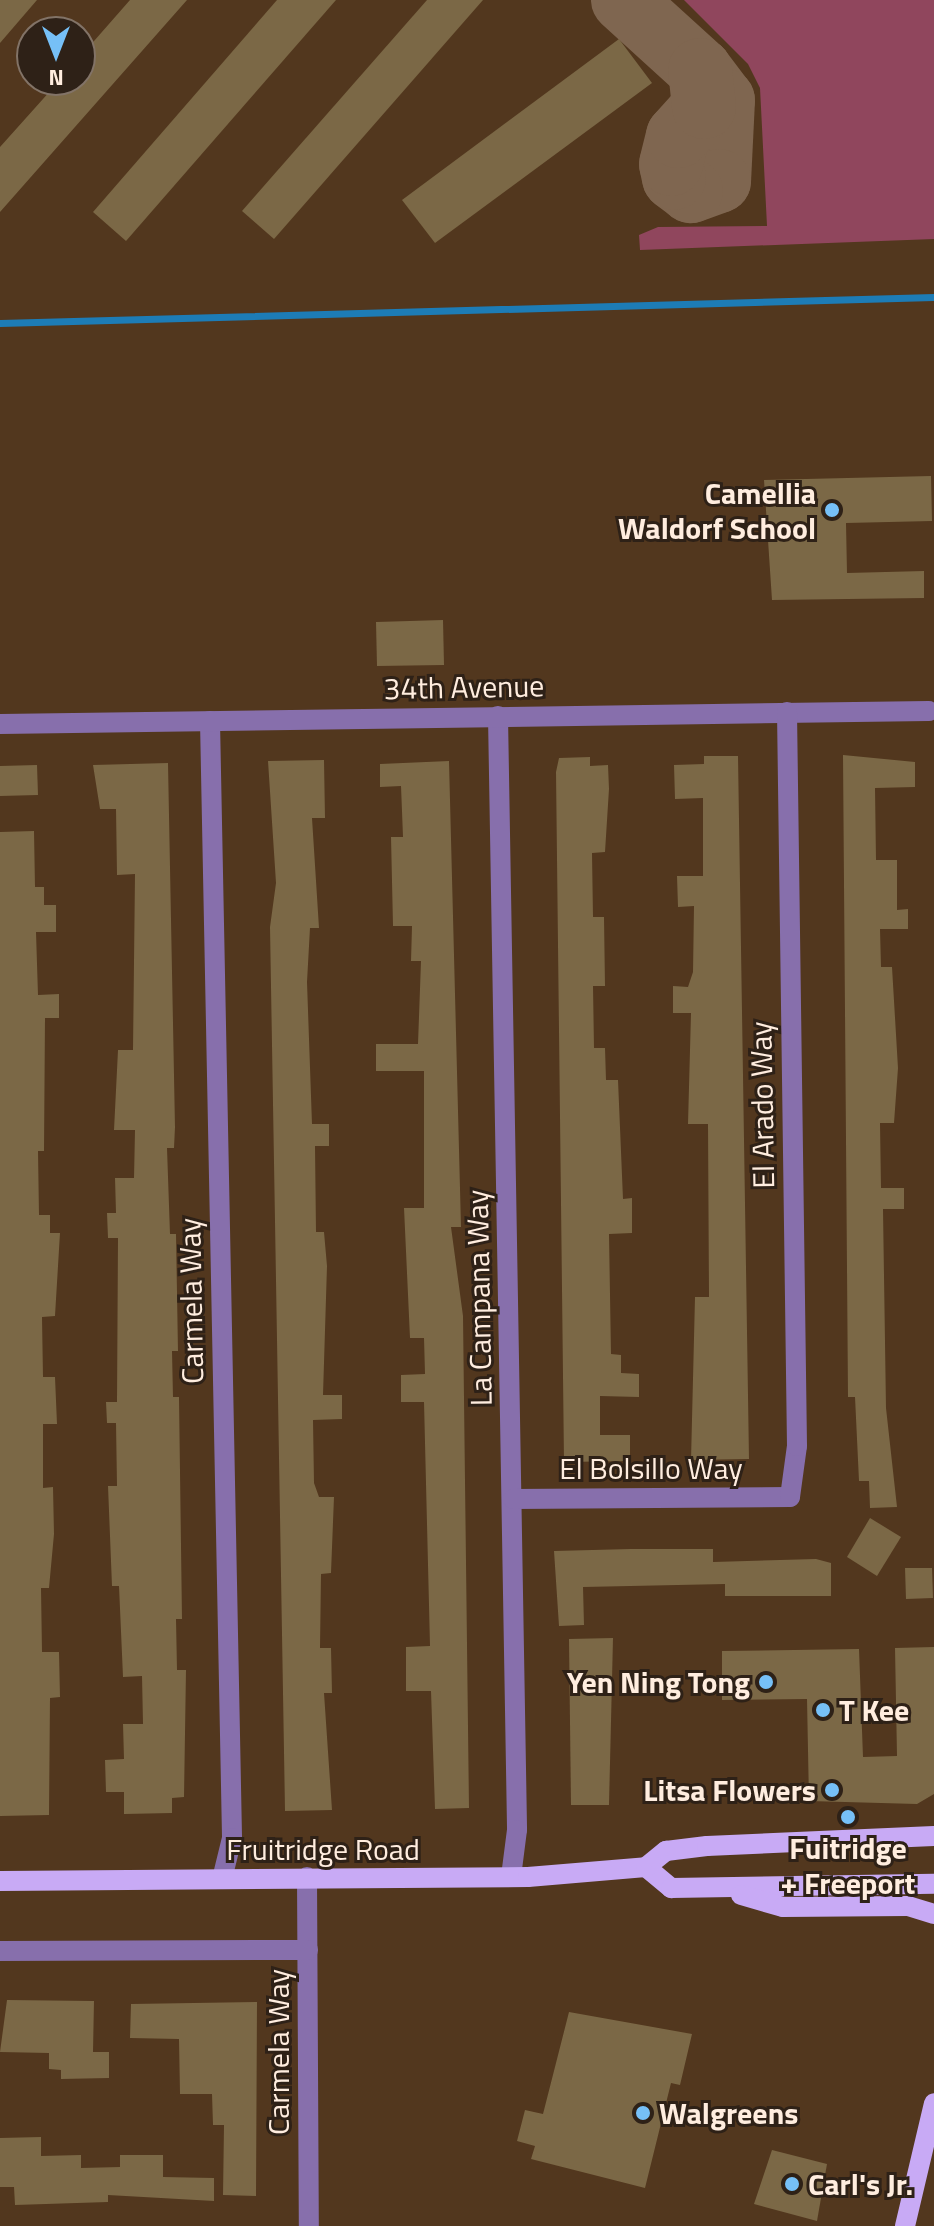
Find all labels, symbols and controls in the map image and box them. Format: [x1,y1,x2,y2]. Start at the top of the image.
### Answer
north arrow [16,16,96,96]
text: N [48,61,64,95]
place label: Camellia Waldorf School [618,475,816,546]
marker: Camellia Waldorf School [823,501,841,519]
street label: 34th Avenue [383,668,545,706]
street label: El Arado Way [743,1021,781,1189]
street label: La Campana Way [459,1189,499,1407]
street label: Carmela Way [172,1218,210,1384]
street label: El Bolsillo Way [559,1450,743,1486]
place label: Yen Ning Tong [567,1664,750,1700]
marker: Yen Ning Tong [757,1673,775,1691]
place label: T Kee [839,1692,909,1728]
marker: T Kee [814,1701,832,1719]
place label: Litsa Flowers [643,1772,816,1808]
marker: Litsa Flowers [823,1781,841,1799]
marker: Fuitridge + Freeport [839,1808,857,1826]
place label: Fuitridge + Freeport [781,1830,915,1900]
street label: Fruitridge Road [226,1831,420,1867]
street label: Carmela Way [260,1969,296,2135]
place label: Walgreens [659,2095,798,2131]
marker: Walgreens [634,2104,652,2122]
place label: Carl's Jr. [808,2166,913,2202]
marker: Carl's Jr. [783,2175,801,2193]

